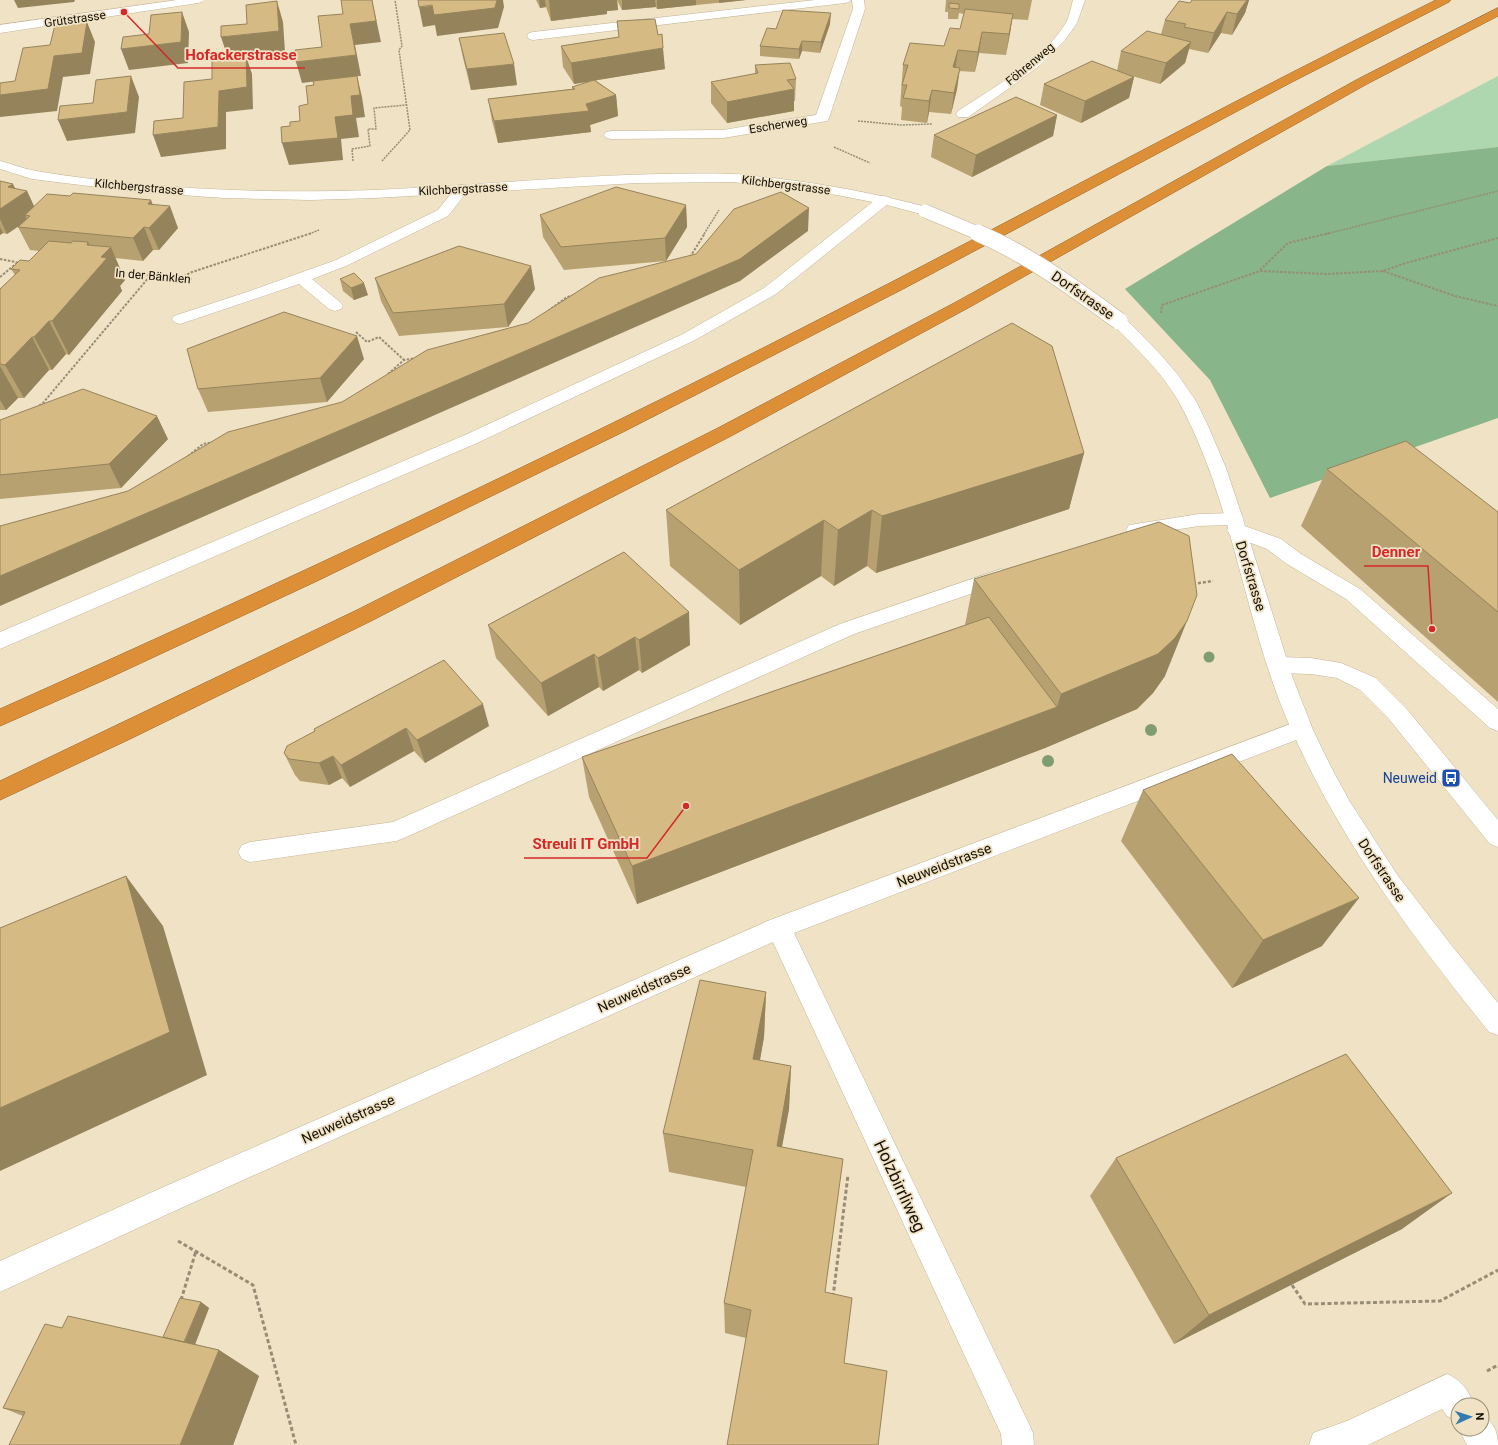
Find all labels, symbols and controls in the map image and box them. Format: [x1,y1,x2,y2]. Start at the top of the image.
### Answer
street label: Grütstrasse [43,8,107,30]
street label: Föhrenweg [1003,40,1057,88]
callout: Hofackerstrasse [178,41,305,68]
text: Hofackerstrasse [185,46,297,64]
street label: Escherweg [748,114,808,136]
street label: Kilchbergstrasse [741,173,831,197]
street label: Kilchbergstrasse [94,176,184,198]
street label: Kilchbergstrasse [418,180,508,198]
street label: In der Bänklen [115,266,191,286]
street label: Dorfstrasse [1049,268,1117,322]
street label: Dorfstrasse [1233,539,1269,613]
callout: Denner [1364,539,1428,566]
text: Denner [1372,543,1421,561]
bus stop icon: Neuweid [1440,767,1462,789]
place label: Neuweid [1383,770,1437,786]
callout: Streuli IT GmbH [524,831,647,858]
text: Streuli IT GmbH [533,835,639,853]
street label: Dorfstrasse [1355,835,1409,905]
street label: Neuweidstrasse [894,840,994,890]
street label: Neuweidstrasse [595,960,693,1016]
street label: Neuweidstrasse [299,1091,397,1147]
street label: Holzbirrliweg [870,1137,930,1235]
north arrow [1450,1397,1490,1437]
text: N [1473,1412,1486,1421]

